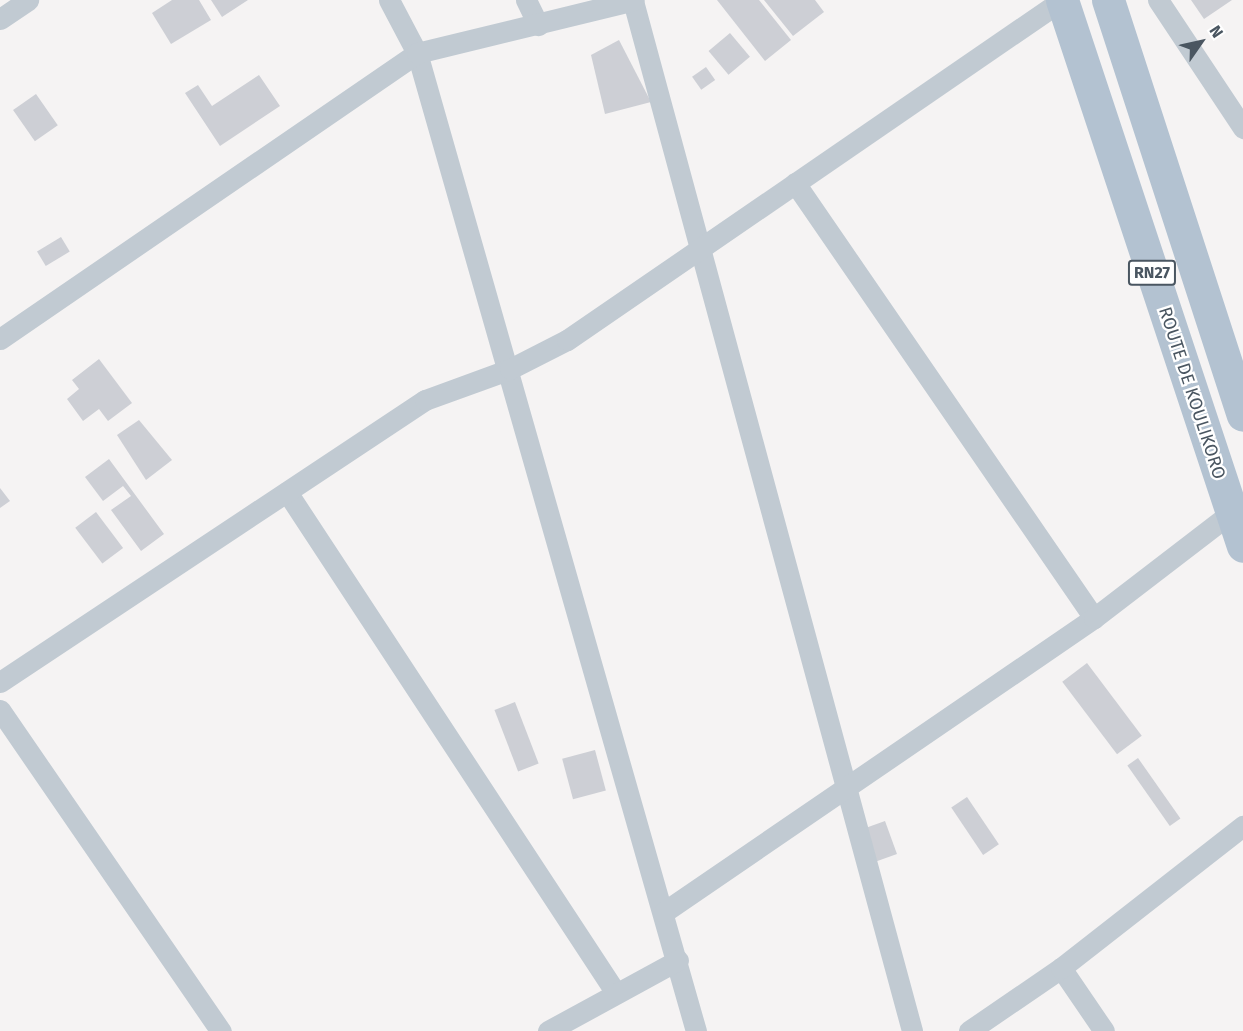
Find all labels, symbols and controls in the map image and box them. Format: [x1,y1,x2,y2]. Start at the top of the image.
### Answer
north arrow [1171,12,1231,72]
text: N [1205,22,1227,41]
road number: RN27 [1126,260,1178,286]
street label: ROUTE DE KOULIKORO [1154,304,1230,482]

